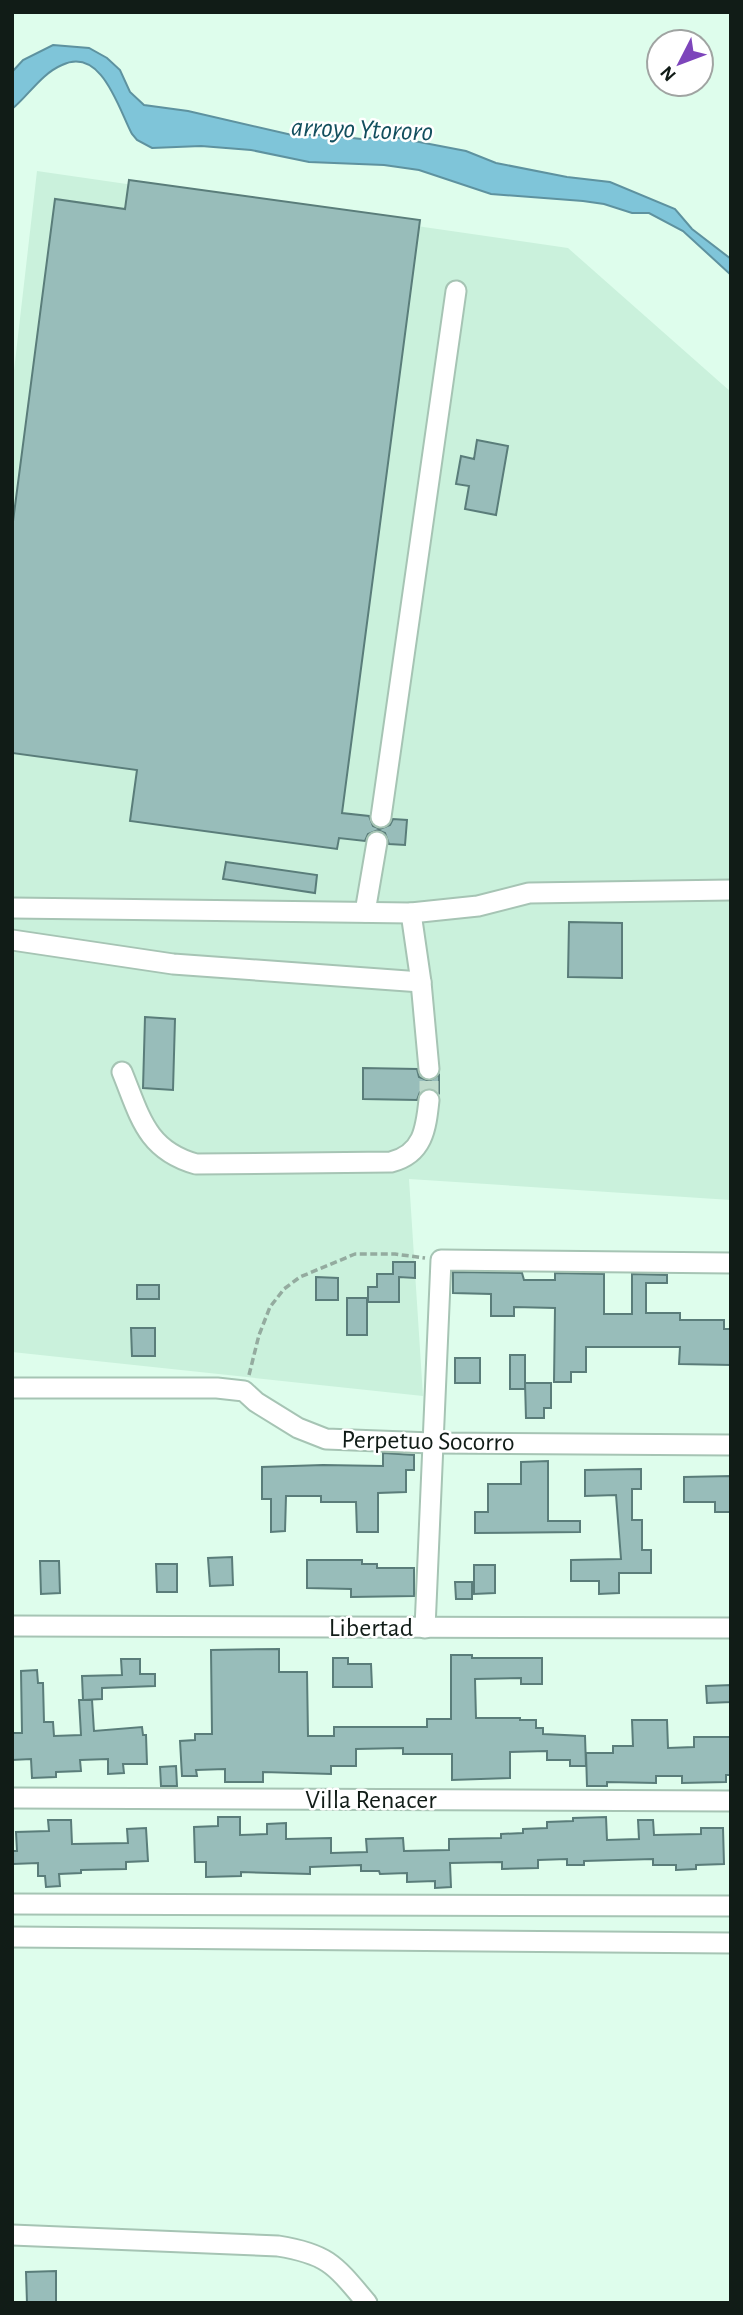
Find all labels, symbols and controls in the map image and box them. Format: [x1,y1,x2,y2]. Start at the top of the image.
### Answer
north arrow [645,28,715,98]
text: N [657,62,680,85]
water label: arroyo Ytororo [290,114,434,146]
street label: Perpetuo Socorro [341,1426,515,1456]
street label: Libertad [329,1615,413,1641]
street label: Villa Renacer [305,1787,437,1813]

